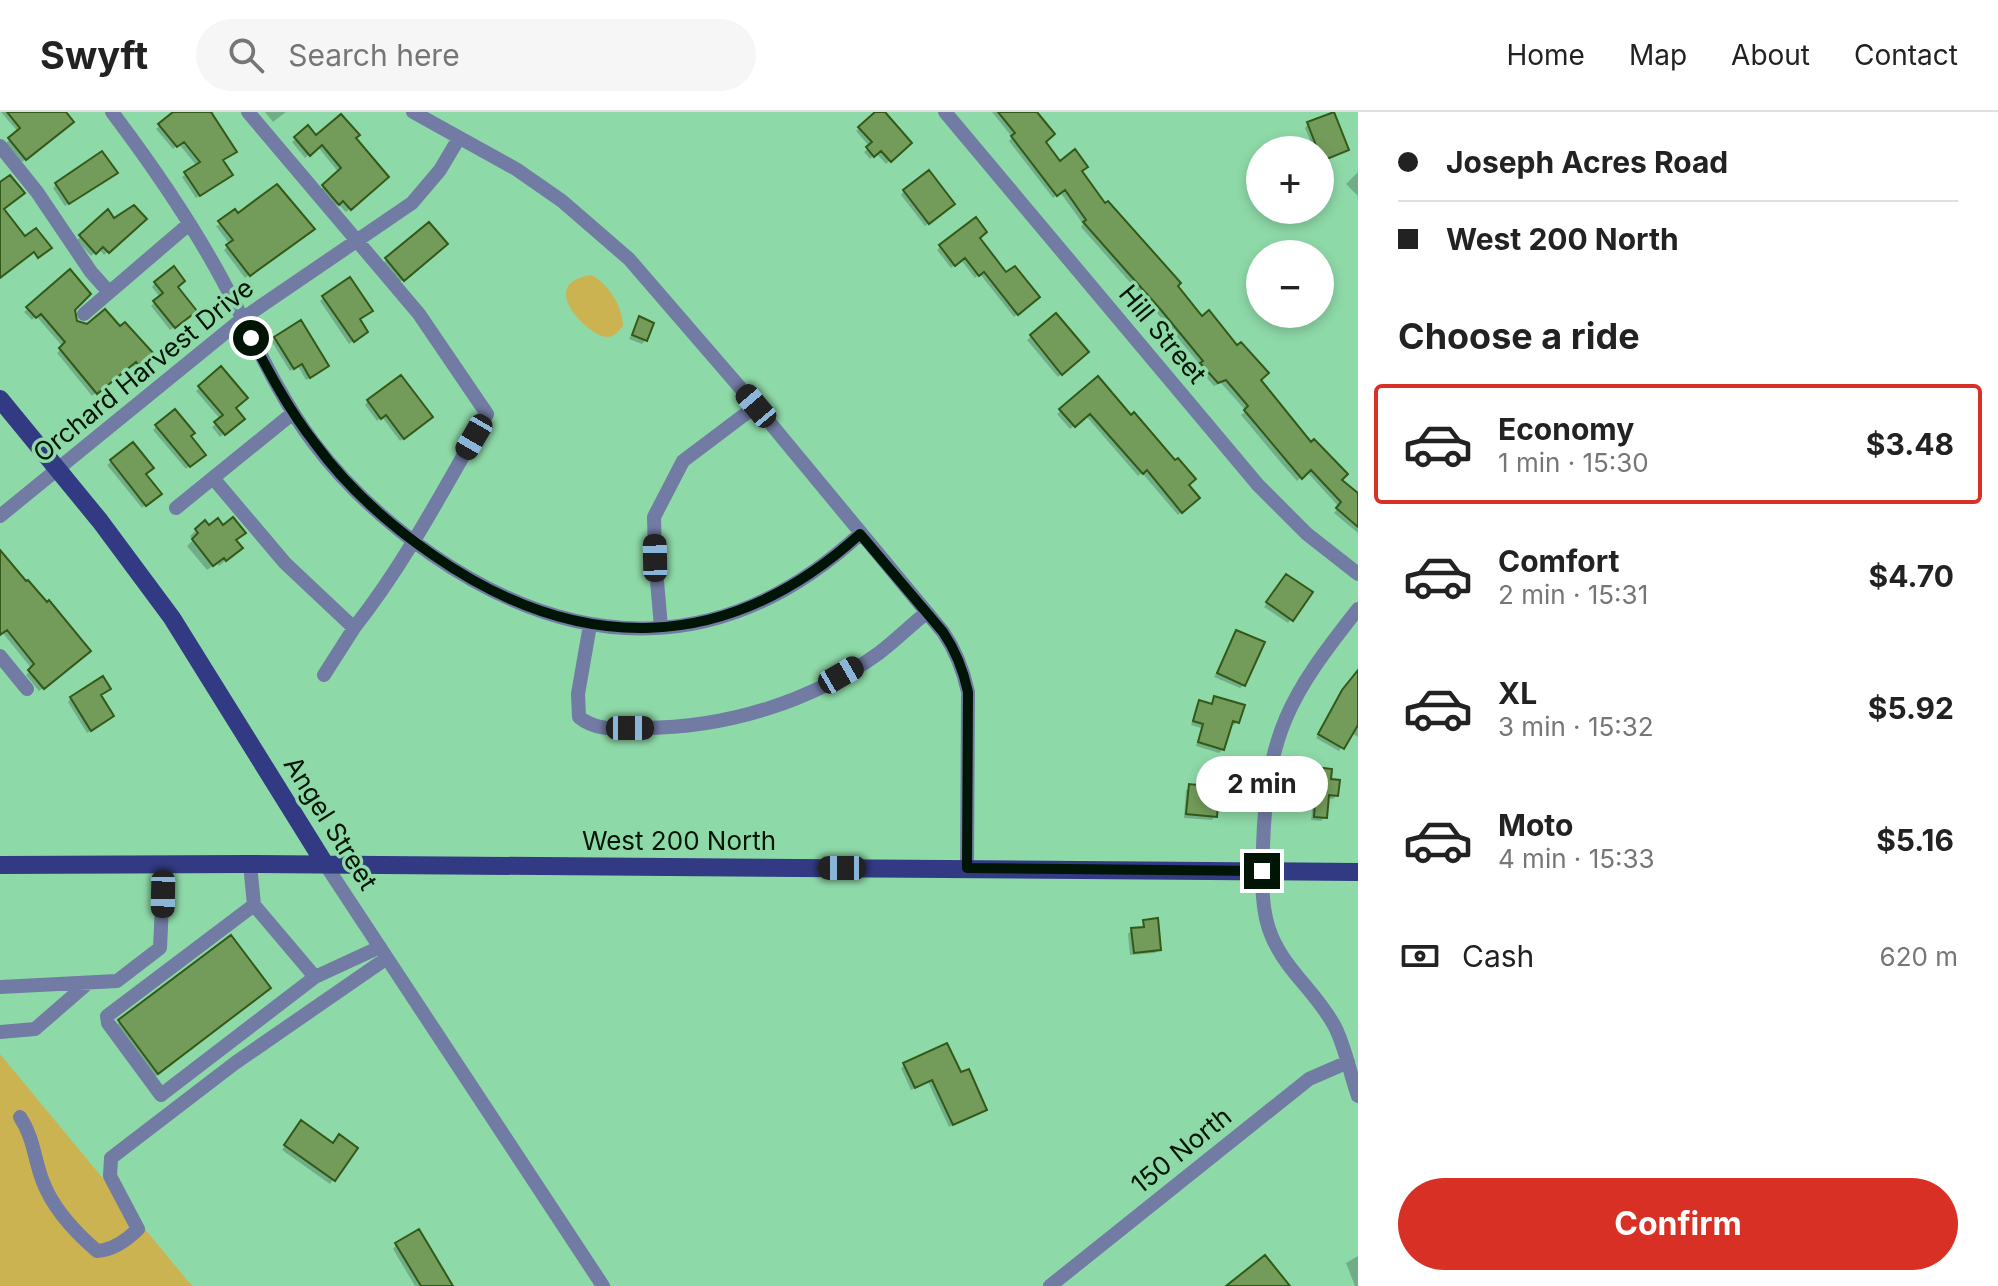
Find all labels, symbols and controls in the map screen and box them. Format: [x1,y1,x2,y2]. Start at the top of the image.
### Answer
search box [196,19,756,91]
text: Swyft [40,32,148,78]
icon: search [224,33,268,77]
text: Search here [288,37,460,73]
text: Home [1506,38,1585,72]
text: Map [1629,38,1687,72]
text: About [1731,38,1810,72]
text: Contact [1854,38,1958,72]
map controls [1246,136,1334,328]
button: + [1246,136,1334,224]
text: Joseph Acres Road [1446,144,1728,180]
text: West 200 North [1446,221,1679,257]
button: − [1246,240,1334,328]
street label: Orchard Harvest Drive [27,272,259,468]
street label: Hill Street [1113,278,1213,390]
text: Choose a ride [1398,314,1640,358]
route start [233,320,269,356]
car [731,380,781,432]
icon: car [1402,408,1474,480]
car [452,410,496,464]
text: Economy [1498,411,1634,447]
text: $3.48 [1866,426,1954,462]
text: 1 min · 15:30 [1498,447,1649,478]
car [643,534,667,582]
icon: car [1402,540,1474,612]
text: Comfort [1498,543,1619,579]
text: $4.70 [1869,558,1954,594]
text: 2 min · 15:31 [1498,579,1648,610]
car [814,653,868,697]
icon: car [1402,672,1474,744]
text: XL [1498,675,1537,711]
text: $5.92 [1868,690,1954,726]
text: 3 min · 15:32 [1498,711,1654,742]
car [606,716,654,740]
street label: Angel Street [278,751,384,895]
callout: 2 min [1196,755,1328,811]
text: 2 min [1227,768,1297,799]
icon: car [1402,804,1474,876]
text: Moto [1498,807,1573,843]
text: $5.16 [1876,822,1954,858]
street label: West 200 North [582,825,776,856]
text: 4 min · 15:33 [1498,843,1655,874]
route end [1244,853,1280,889]
car [818,856,866,880]
car [151,870,175,918]
icon: cash [1398,934,1442,978]
text: Cash [1462,938,1534,974]
text: 620 m [1880,941,1958,972]
street label: 150 North [1125,1100,1237,1200]
button: Confirm [1398,1178,1958,1270]

